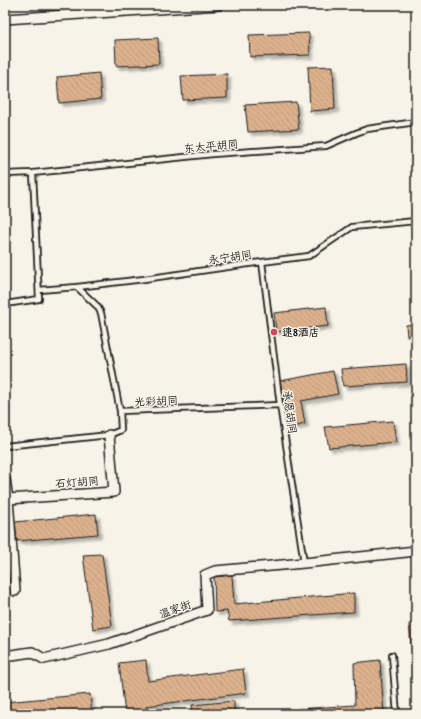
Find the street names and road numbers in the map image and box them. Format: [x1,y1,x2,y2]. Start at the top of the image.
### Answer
street label: 东太平胡同 [183,137,239,155]
street label: 永宁胡同 [207,247,253,267]
street label: 承恩胡同 [280,389,300,435]
street label: 光彩胡同 [134,393,178,409]
street label: 石灯胡同 [55,473,99,491]
street label: 温家街 [157,597,194,621]

